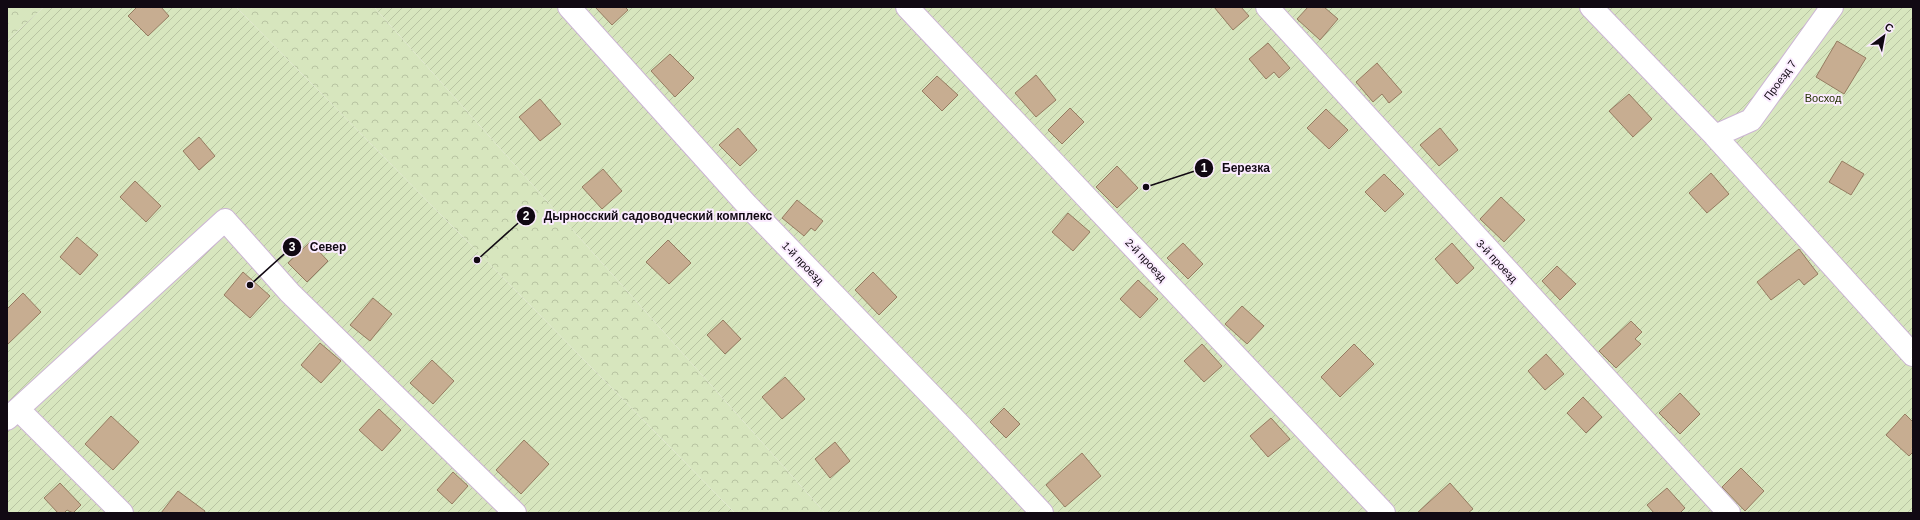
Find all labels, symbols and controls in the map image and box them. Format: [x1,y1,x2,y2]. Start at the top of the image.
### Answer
north arrow [1864,16,1904,56]
text: С [1883,20,1896,35]
street label: Проезд 7 [1762,58,1798,102]
park label: Восход [1805,92,1842,104]
callout: Березка [1194,156,1278,180]
text: 1 [1201,161,1208,175]
text: Березка [1222,161,1270,175]
callout: Дырносский садоводческий комплекс [516,204,781,228]
text: 2 [523,209,530,223]
text: Дырносский садоводческий комплекс [544,209,773,223]
callout: Север [282,235,354,259]
street label: 2-й проезд [1123,236,1169,284]
street label: 3-й проезд [1474,237,1520,285]
street label: 1-й проезд [780,239,827,287]
text: 3 [289,240,296,254]
text: Север [310,240,346,254]

